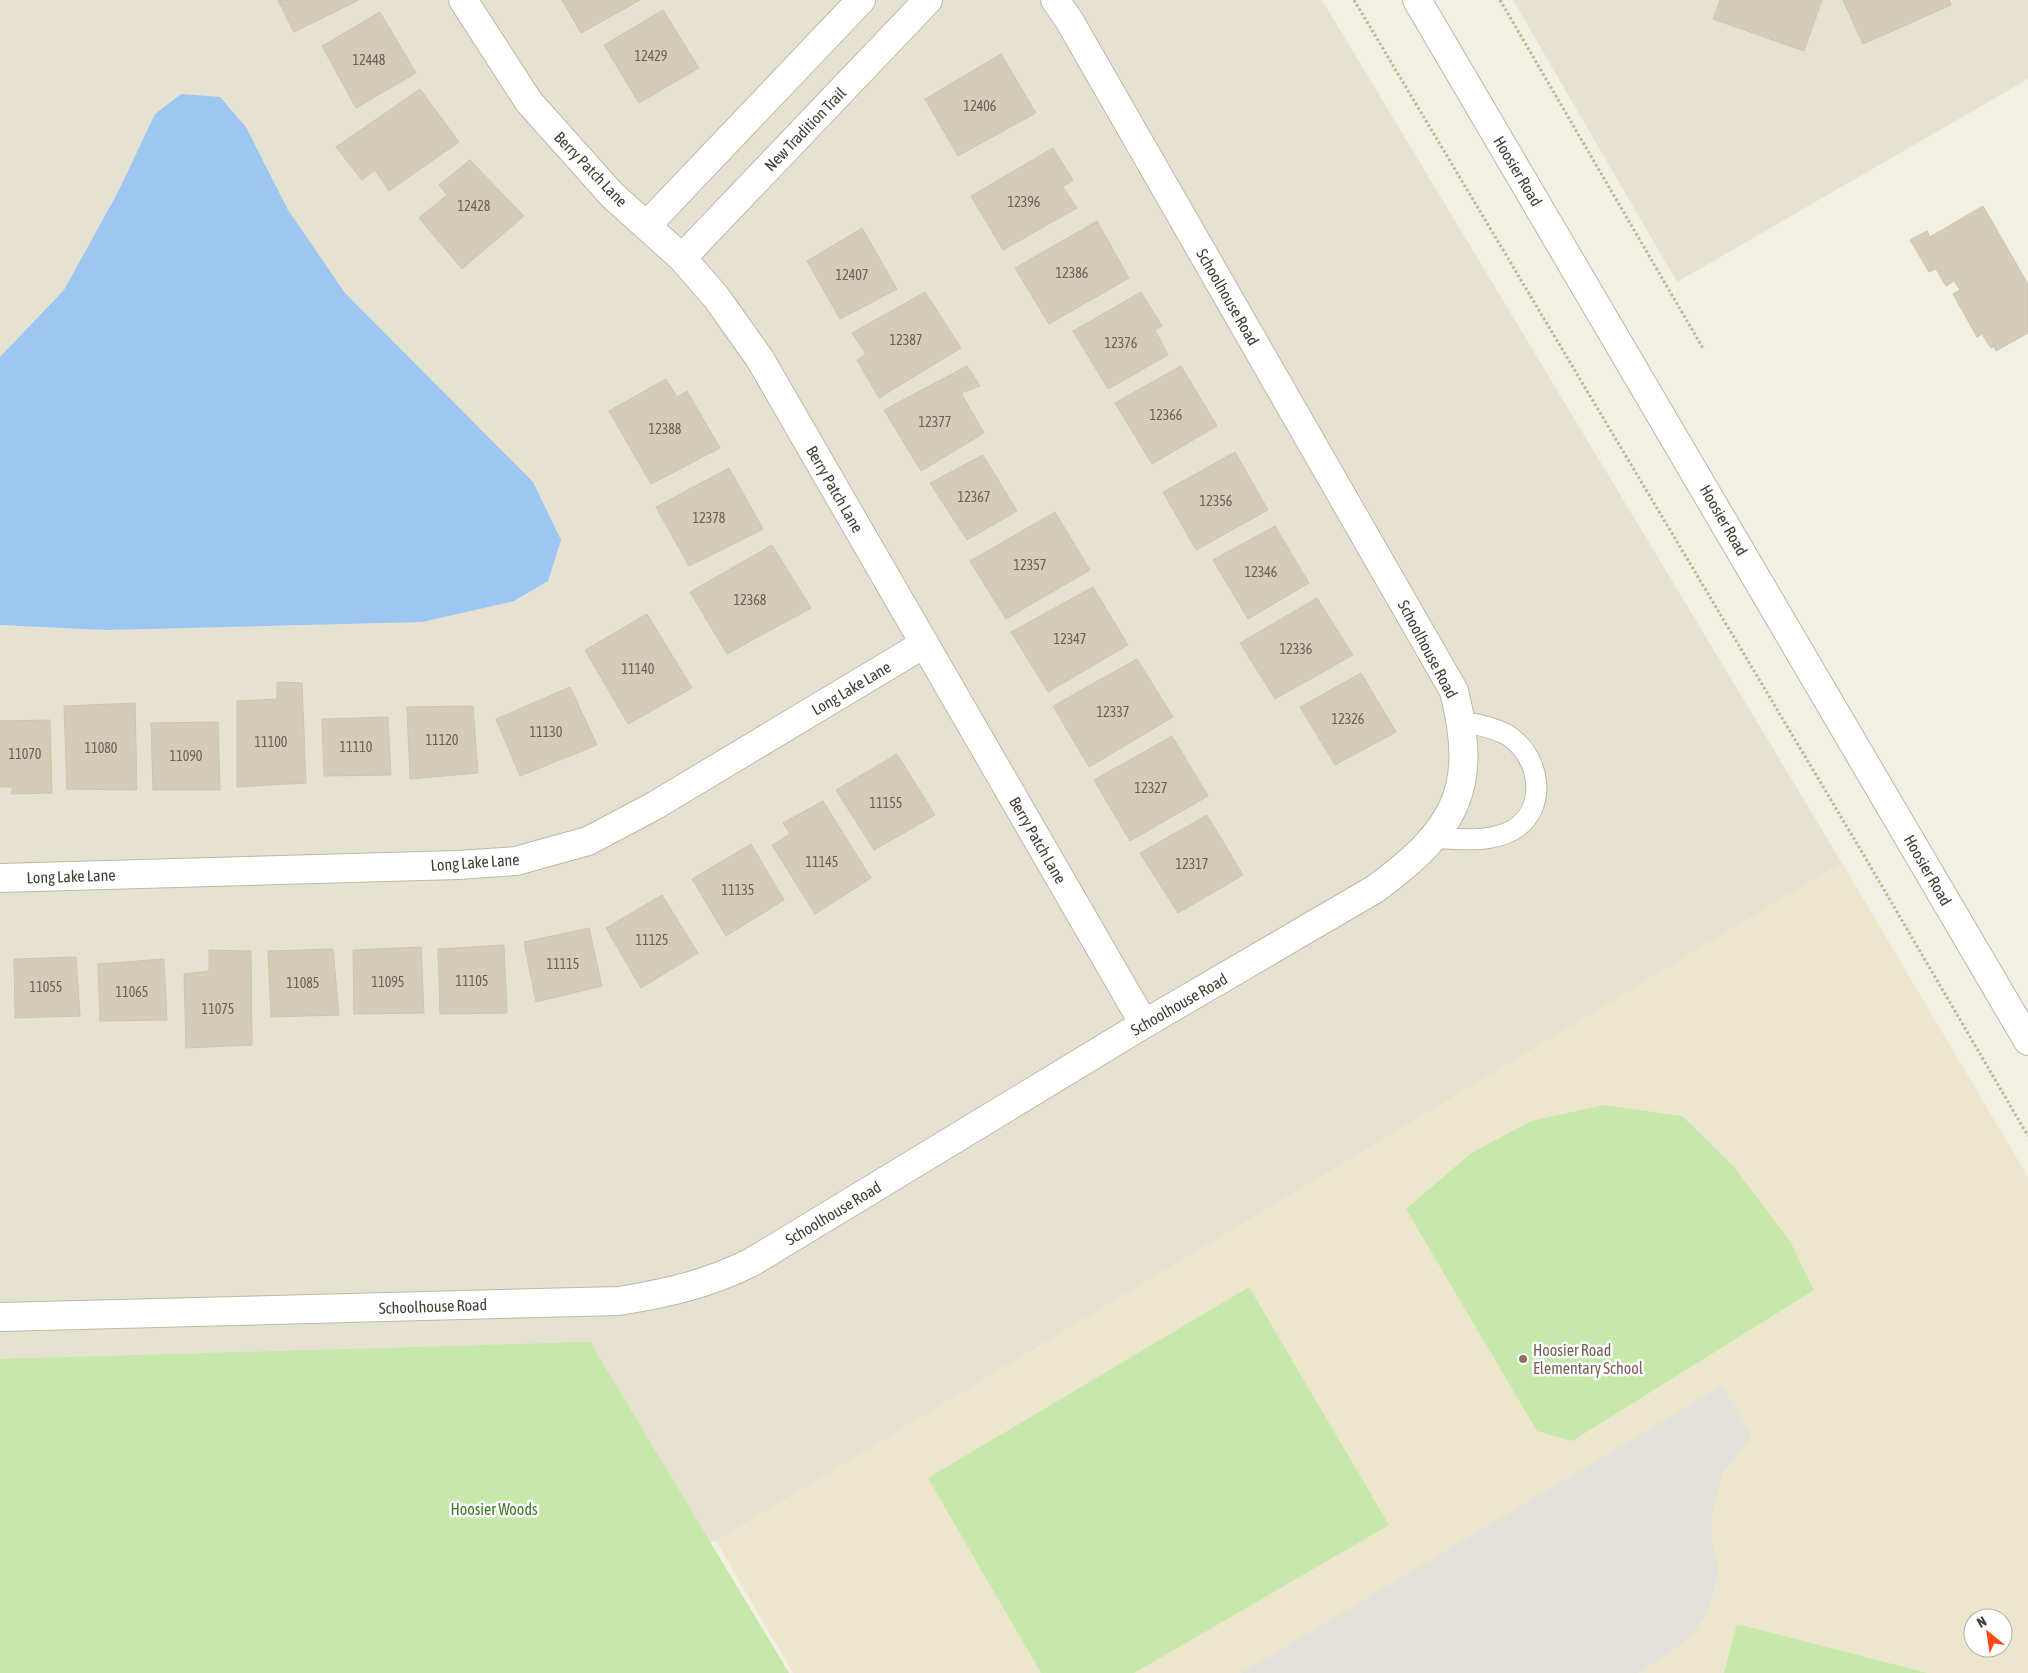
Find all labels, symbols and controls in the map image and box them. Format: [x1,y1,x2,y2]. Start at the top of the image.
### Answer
house number: 12429 [635,48,667,64]
house number: 12448 [353,52,386,68]
street label: New Tradition Trail [761,83,850,174]
house number: 12406 [964,98,997,114]
street label: Berry Patch Lane [550,128,631,211]
street label: Hoosier Road [1490,133,1546,209]
house number: 12396 [1008,194,1041,210]
house number: 12428 [458,198,491,214]
street label: Schoolhouse Road [1193,246,1263,348]
house number: 12386 [1056,265,1089,281]
house number: 12407 [836,267,868,283]
house number: 12387 [890,332,922,348]
house number: 12376 [1105,335,1138,351]
house number: 12366 [1150,407,1183,423]
house number: 12377 [919,414,951,430]
house number: 12388 [649,421,682,437]
street label: Berry Patch Lane [802,442,867,536]
street label: Hoosier Road [1697,482,1751,558]
house number: 12367 [958,489,990,505]
house number: 12356 [1200,493,1233,509]
house number: 12378 [693,510,726,526]
house number: 12357 [1014,557,1046,573]
house number: 12346 [1245,564,1278,580]
house number: 12368 [734,592,767,608]
street label: Schoolhouse Road [1395,597,1461,701]
house number: 12347 [1054,631,1086,647]
house number: 12336 [1280,641,1313,657]
street label: Long Lake Lane [808,657,894,719]
house number: 11140 [622,661,655,677]
house number: 12337 [1097,704,1129,720]
house number: 12326 [1332,711,1365,727]
house number: 11130 [530,724,563,740]
house number: 11120 [426,732,459,748]
house number: 11100 [255,734,288,750]
house number: 11110 [340,739,373,755]
house number: 11080 [85,740,118,756]
house number: 11070 [9,746,42,762]
house number: 11090 [170,748,203,764]
house number: 12327 [1135,780,1167,796]
street label: Berry Patch Lane [1005,793,1070,887]
house number: 11155 [870,795,902,811]
street label: Hoosier Road [1901,832,1955,908]
street label: Long Lake Lane [430,850,520,875]
house number: 11145 [806,854,838,870]
house number: 12317 [1176,856,1208,872]
street label: Long Lake Lane [26,865,116,888]
house number: 11135 [722,882,754,898]
house number: 11125 [636,932,668,948]
house number: 11115 [547,956,579,972]
street label: Schoolhouse Road [1128,969,1230,1039]
house number: 11105 [456,973,488,989]
house number: 11095 [372,974,404,990]
house number: 11085 [287,975,319,991]
house number: 11055 [30,979,62,995]
house number: 11065 [116,984,148,1000]
house number: 11075 [202,1001,234,1017]
street label: Schoolhouse Road [782,1177,884,1249]
street label: Schoolhouse Road [379,1295,487,1317]
place label: Hoosier Road Elementary School [1533,1341,1644,1378]
marker: Hoosier Road Elementary School [1517,1353,1529,1365]
park label: Hoosier Woods [450,1500,538,1518]
north arrow [1963,1608,2013,1658]
text: N [1974,1613,1989,1631]

